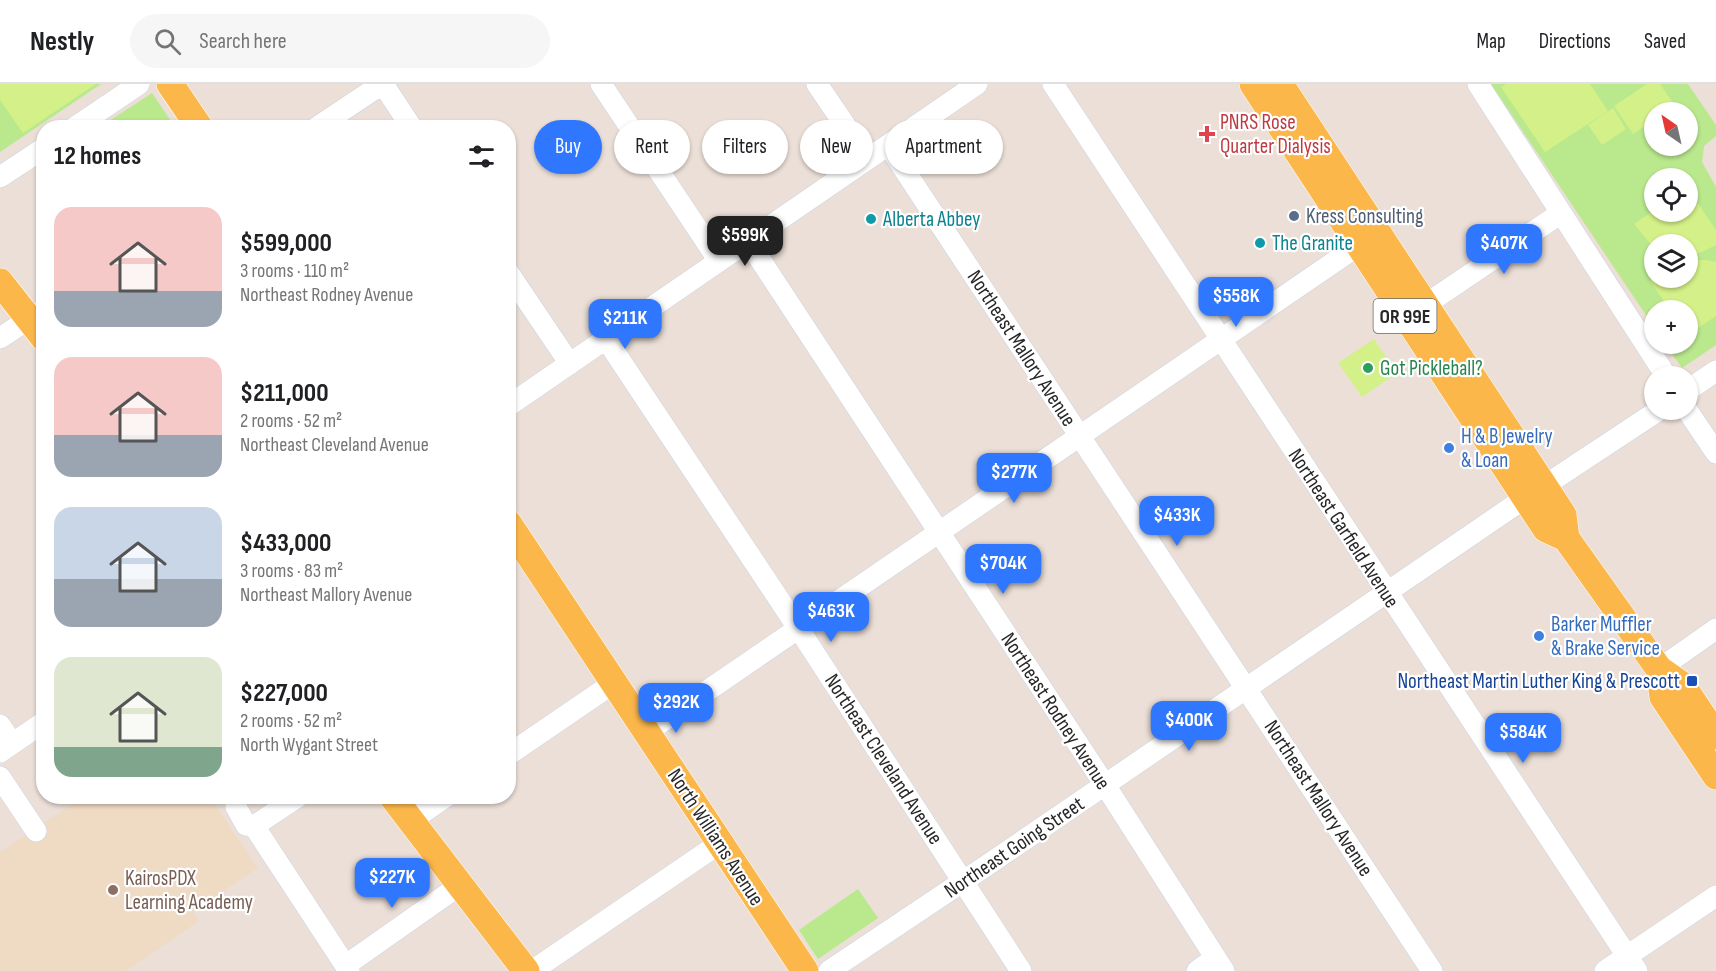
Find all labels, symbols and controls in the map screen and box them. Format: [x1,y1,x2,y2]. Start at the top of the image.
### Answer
search box [130,14,550,68]
text: Nestly [30,25,94,58]
icon: search [151,25,184,58]
text: Search here [199,28,287,55]
text: Map [1476,29,1506,54]
text: Directions [1539,29,1611,54]
text: Saved [1644,29,1686,54]
north arrow [1644,102,1698,156]
map controls [1644,102,1698,420]
place label: PNRS Rose Quarter Dialysis [1220,110,1331,159]
chip: Buy [534,120,602,174]
chip: Rent [614,120,690,174]
chip: Filters [702,120,788,174]
chip: New [800,120,873,174]
chip: Apartment [885,120,1003,174]
marker: PNRS Rose Quarter Dialysis [1198,125,1216,143]
icon: filters [465,140,498,173]
text: 12 homes [54,141,141,172]
button: locate [1644,168,1698,222]
place label: Kress Consulting [1306,204,1423,229]
place label: Alberta Abbey [882,207,980,232]
marker: Kress Consulting [1287,209,1301,223]
marker: Alberta Abbey [864,212,878,226]
pin: $599K [703,216,787,267]
text: $599K [721,223,769,247]
pin: $407K [1462,224,1546,275]
text: $599,000 [240,228,332,259]
icon: home [102,231,174,303]
place label: The Granite [1272,231,1353,256]
text: $407K [1480,231,1528,255]
button: layers [1644,234,1698,288]
marker: The Granite [1253,236,1267,250]
text: 3 rooms · 110 m² [240,259,349,283]
street label: Northeast Mallory Avenue [962,266,1081,431]
pin: $558K [1194,277,1278,328]
text: Northeast Rodney Avenue [240,283,413,307]
text: $558K [1212,284,1260,308]
pin: $211K [583,299,667,350]
road number: OR 99E [1374,299,1436,333]
button: + [1644,300,1698,354]
text: $211K [603,306,647,330]
place label: Got Pickleball? [1380,356,1483,381]
marker: Got Pickleball? [1361,361,1375,375]
button: − [1644,366,1698,420]
text: $211,000 [240,378,329,409]
icon: home [102,381,174,453]
text: 2 rooms · 52 m² [240,409,342,433]
place label: H & B Jewelry & Loan [1461,424,1553,473]
text: Northeast Cleveland Avenue [240,433,429,457]
marker: H & B Jewelry & Loan [1442,441,1456,455]
street label: Northeast Garfield Avenue [1283,444,1404,613]
pin: $277K [972,453,1056,504]
text: $277K [991,460,1037,484]
pin: $433K [1135,496,1219,547]
text: $433K [1153,503,1201,527]
text: $433,000 [240,528,331,559]
icon: home [102,531,174,603]
pin: $704K [961,544,1045,595]
text: $704K [979,551,1027,575]
text: 3 rooms · 83 m² [240,559,343,583]
text: Northeast Mallory Avenue [240,583,412,607]
pin: $463K [789,592,873,643]
text: $463K [807,599,855,623]
place label: Barker Muffler & Brake Service [1551,612,1660,661]
street label: Northeast Rodney Avenue [996,628,1116,794]
marker: Barker Muffler & Brake Service [1532,629,1546,643]
street label: Northeast Cleveland Avenue [819,669,948,849]
place label: Northeast Martin Luther King & Prescott [1397,669,1680,694]
marker: Northeast Martin Luther King & Prescott [1685,674,1699,688]
text: $227,000 [240,678,328,709]
icon: home [102,681,174,753]
pin: $292K [634,683,718,734]
text: $292K [652,690,700,714]
pin: $400K [1147,701,1231,752]
text: $400K [1165,708,1213,732]
text: 2 rooms · 52 m² [240,709,342,733]
pin: $584K [1481,713,1565,764]
street label: Northeast Mallory Avenue [1259,716,1378,881]
text: $584K [1499,720,1547,744]
text: North Wygant Street [240,733,378,757]
street label: North Williams Avenue [662,764,769,910]
street label: Northeast Going Street [940,791,1089,903]
pin: $227K [350,858,434,909]
text: $227K [369,865,415,889]
place label: KairosPDX Learning Academy [125,866,253,915]
marker: KairosPDX Learning Academy [106,883,120,897]

